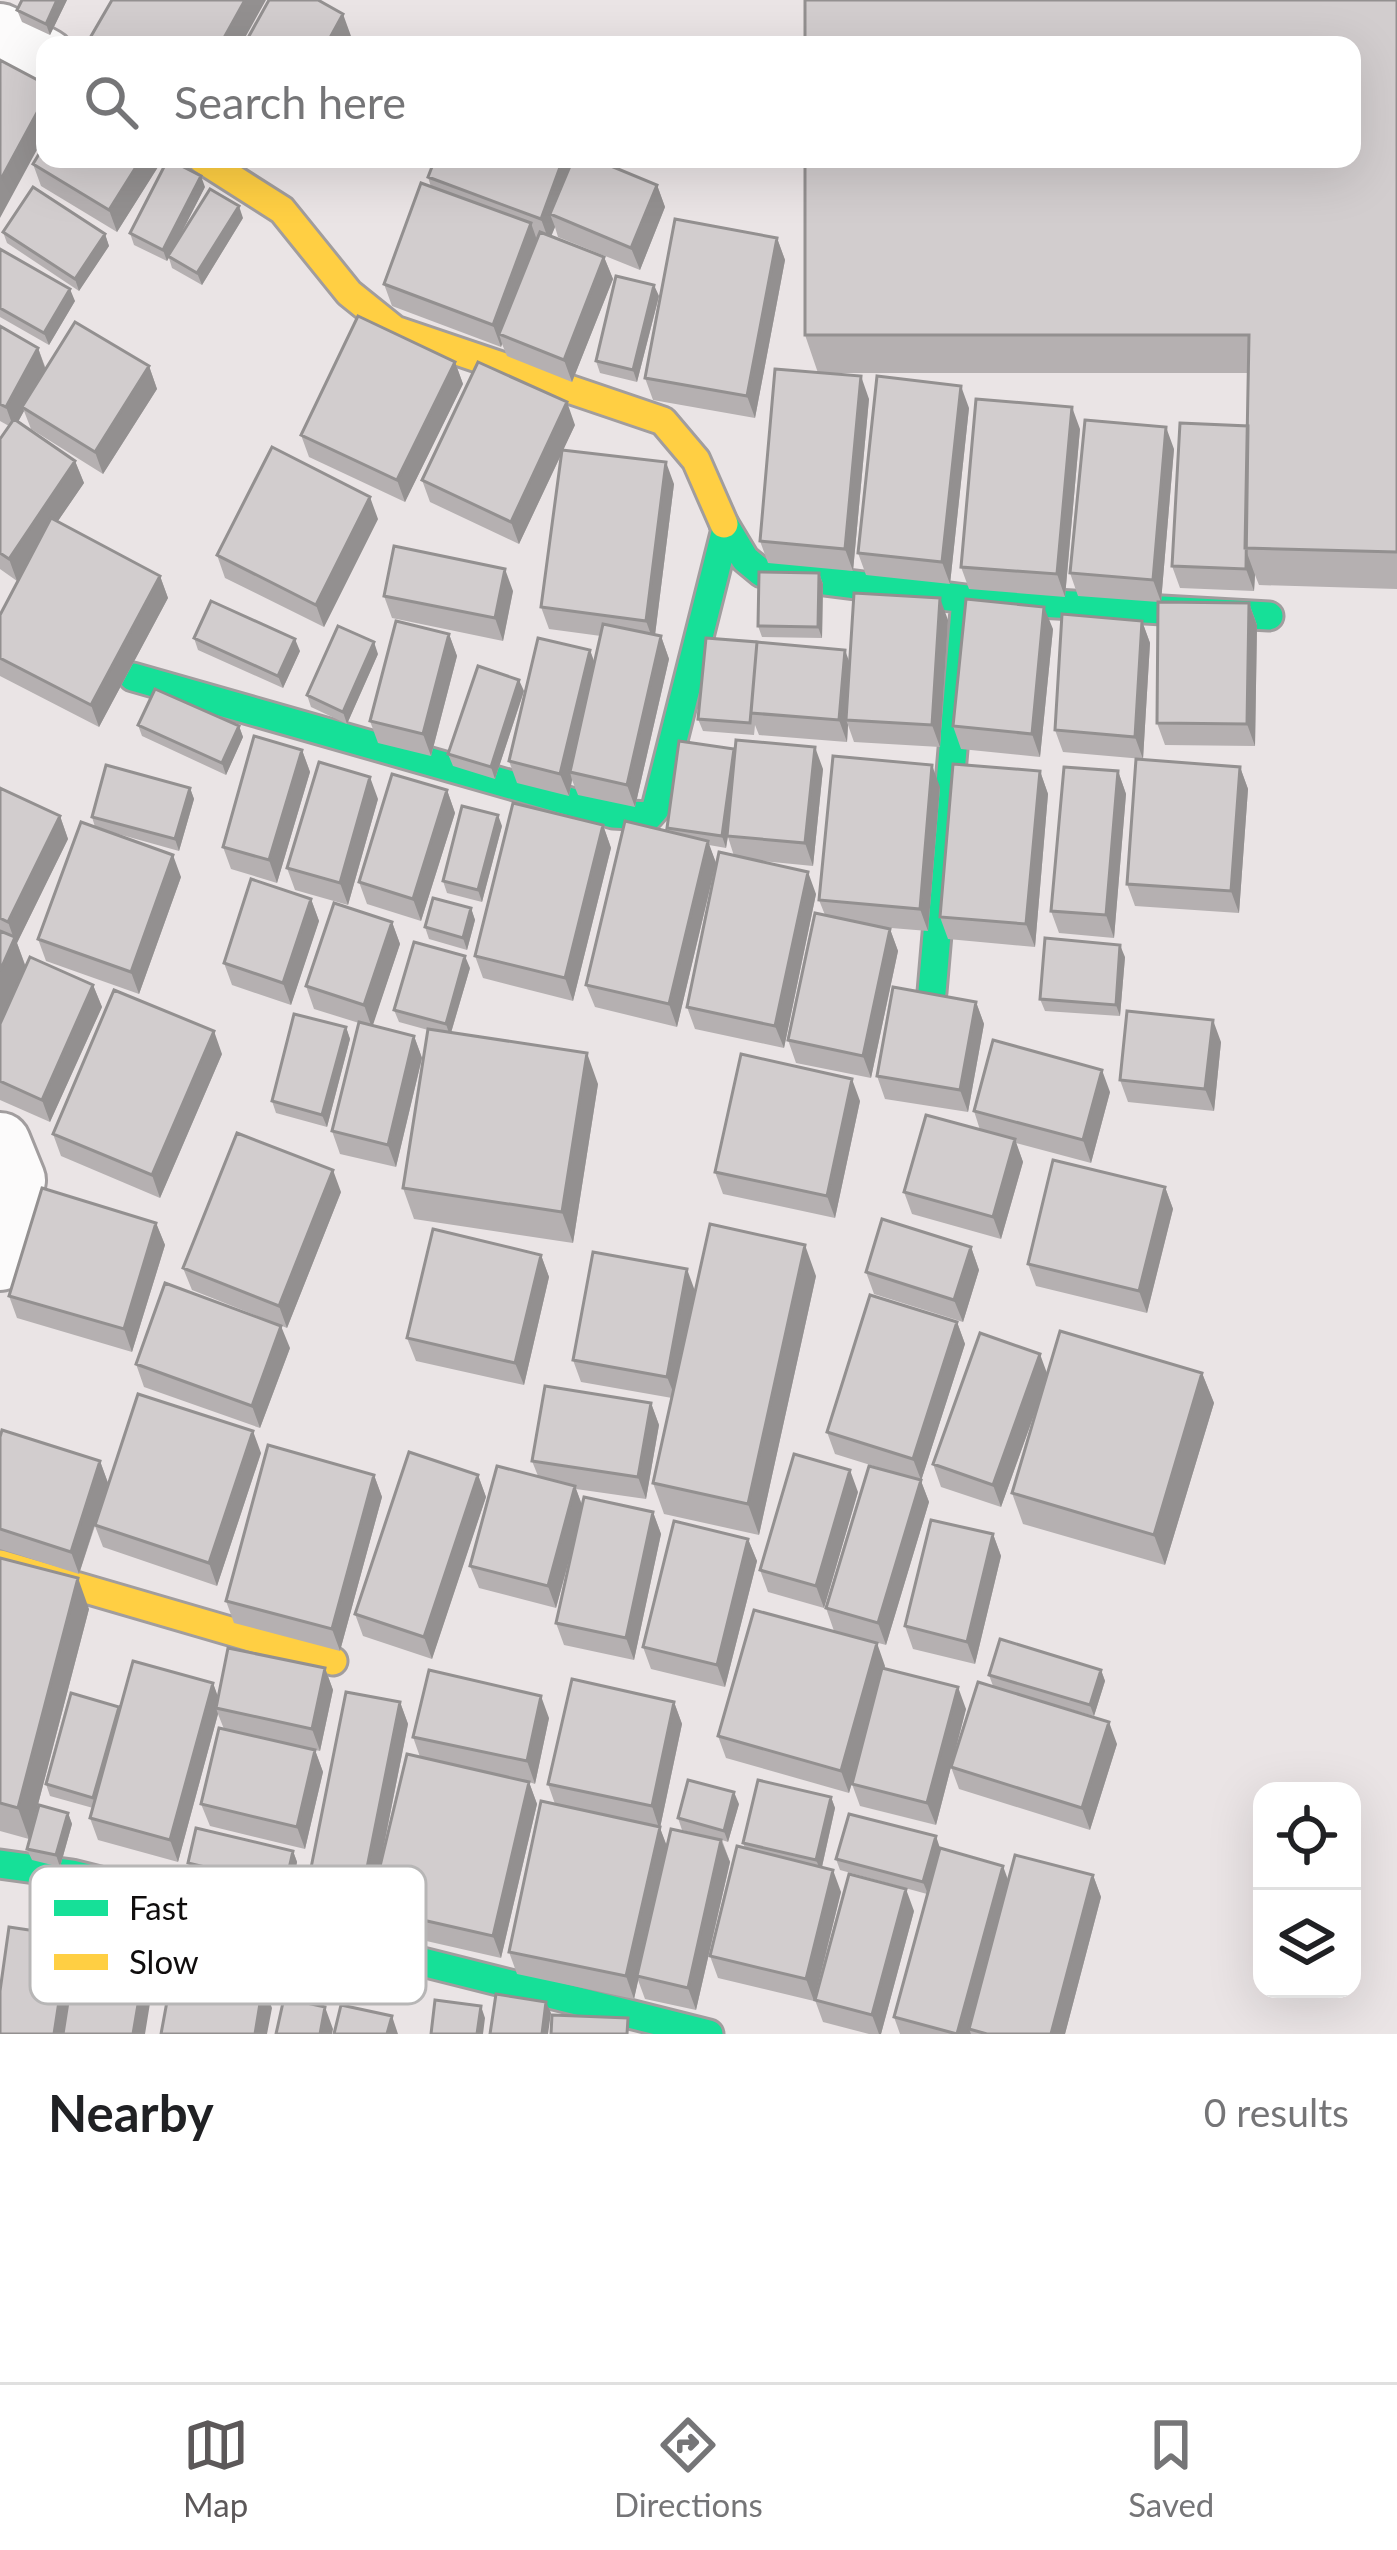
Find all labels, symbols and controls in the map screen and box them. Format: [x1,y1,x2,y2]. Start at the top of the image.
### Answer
search box [36,36,1361,168]
icon: search [78,69,144,135]
text: Search here [174,75,406,129]
map controls [1253,1782,1361,1998]
button: locate [1253,1782,1361,1890]
legend [30,1866,426,2004]
text: Fast [129,1887,188,1927]
button: layers [1253,1890,1361,1998]
text: Slow [129,1941,199,1981]
text: Nearby [48,2082,214,2143]
text: 0 results [1204,2089,1349,2135]
tab: Map [183,2412,249,2524]
tab: Directions [614,2412,763,2524]
tab: Saved [1128,2412,1214,2524]

